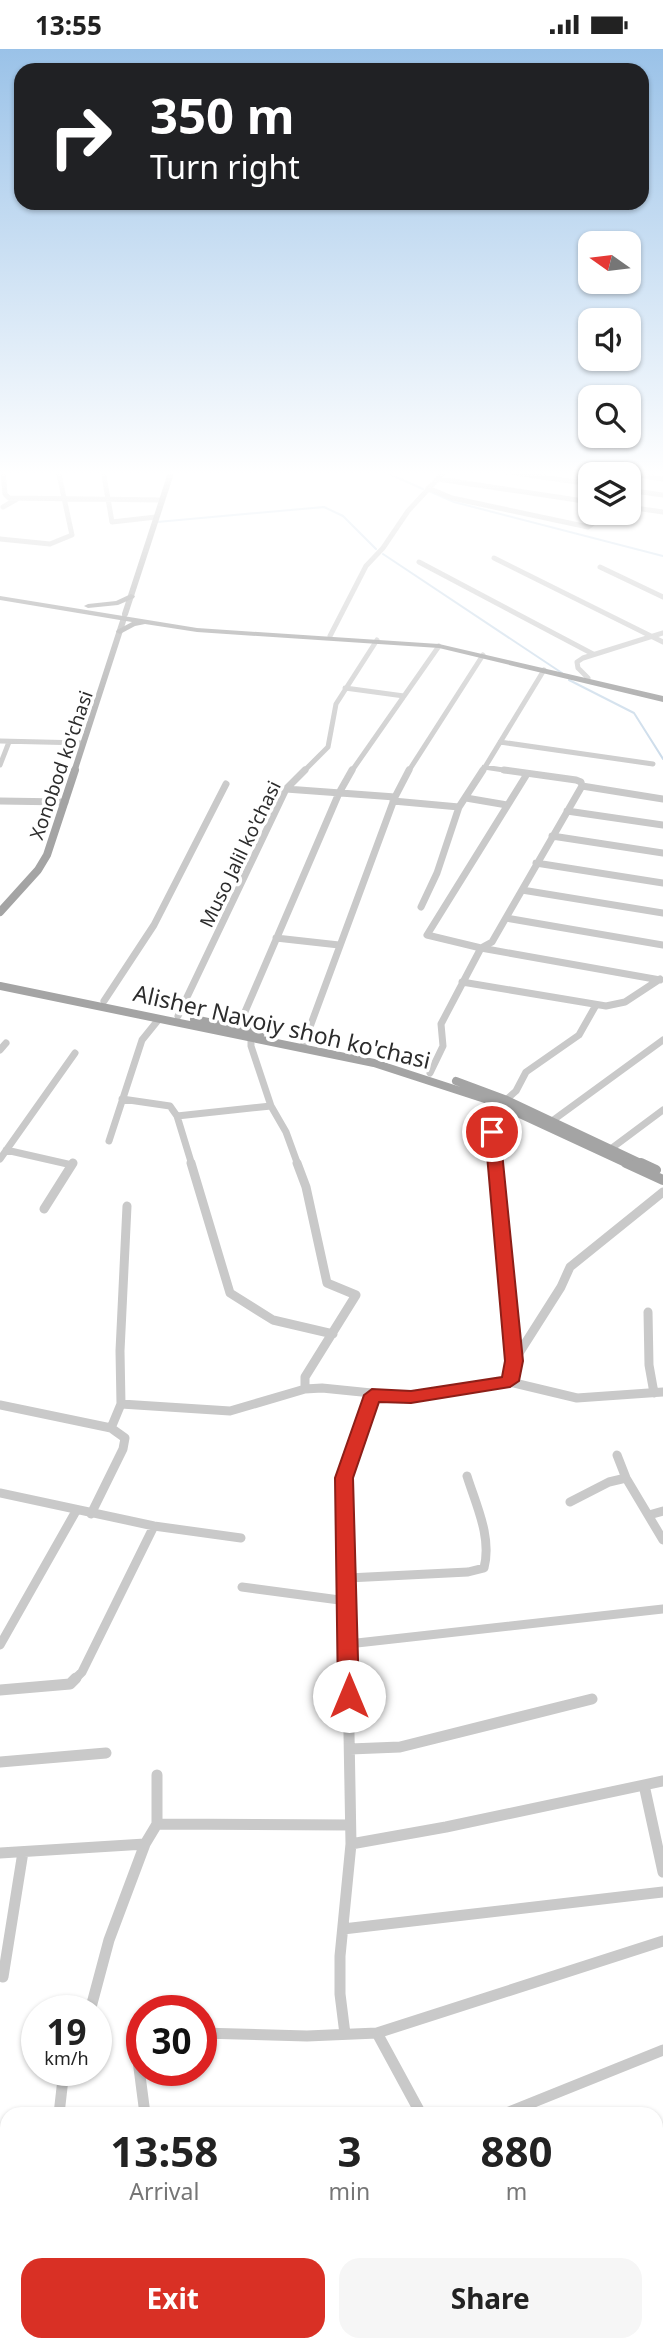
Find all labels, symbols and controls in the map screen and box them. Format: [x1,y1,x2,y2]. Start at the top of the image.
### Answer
text: 13:55 [35,7,102,43]
text: 350 m [150,82,295,148]
icon: right [35,91,126,182]
text: Turn right [150,145,300,188]
north arrow [578,231,640,294]
map controls [578,231,641,525]
button: sound [578,308,641,371]
button: search [578,385,641,448]
button: layers [578,462,641,525]
street label: Xonobod ko'chasi [23,687,99,843]
street label: Muso Jalil ko'chasi [193,776,287,932]
street label: Alisher Navoiy shoh ko'chasi [130,976,434,1076]
pin [462,1102,522,1162]
icon: arrive [473,1113,511,1151]
position arrow [312,1659,386,1733]
speed limit sign: 30 [126,1995,217,2086]
text: 19 [46,2008,87,2055]
text: km/h [44,2046,89,2070]
text: 13:58 [110,2122,218,2179]
text: 3 [337,2122,361,2179]
text: 880 [481,2122,553,2179]
text: Arrival [129,2175,199,2207]
text: min [329,2175,370,2207]
text: m [506,2175,527,2207]
button: Exit [21,2258,325,2338]
button: Share [339,2258,642,2338]

